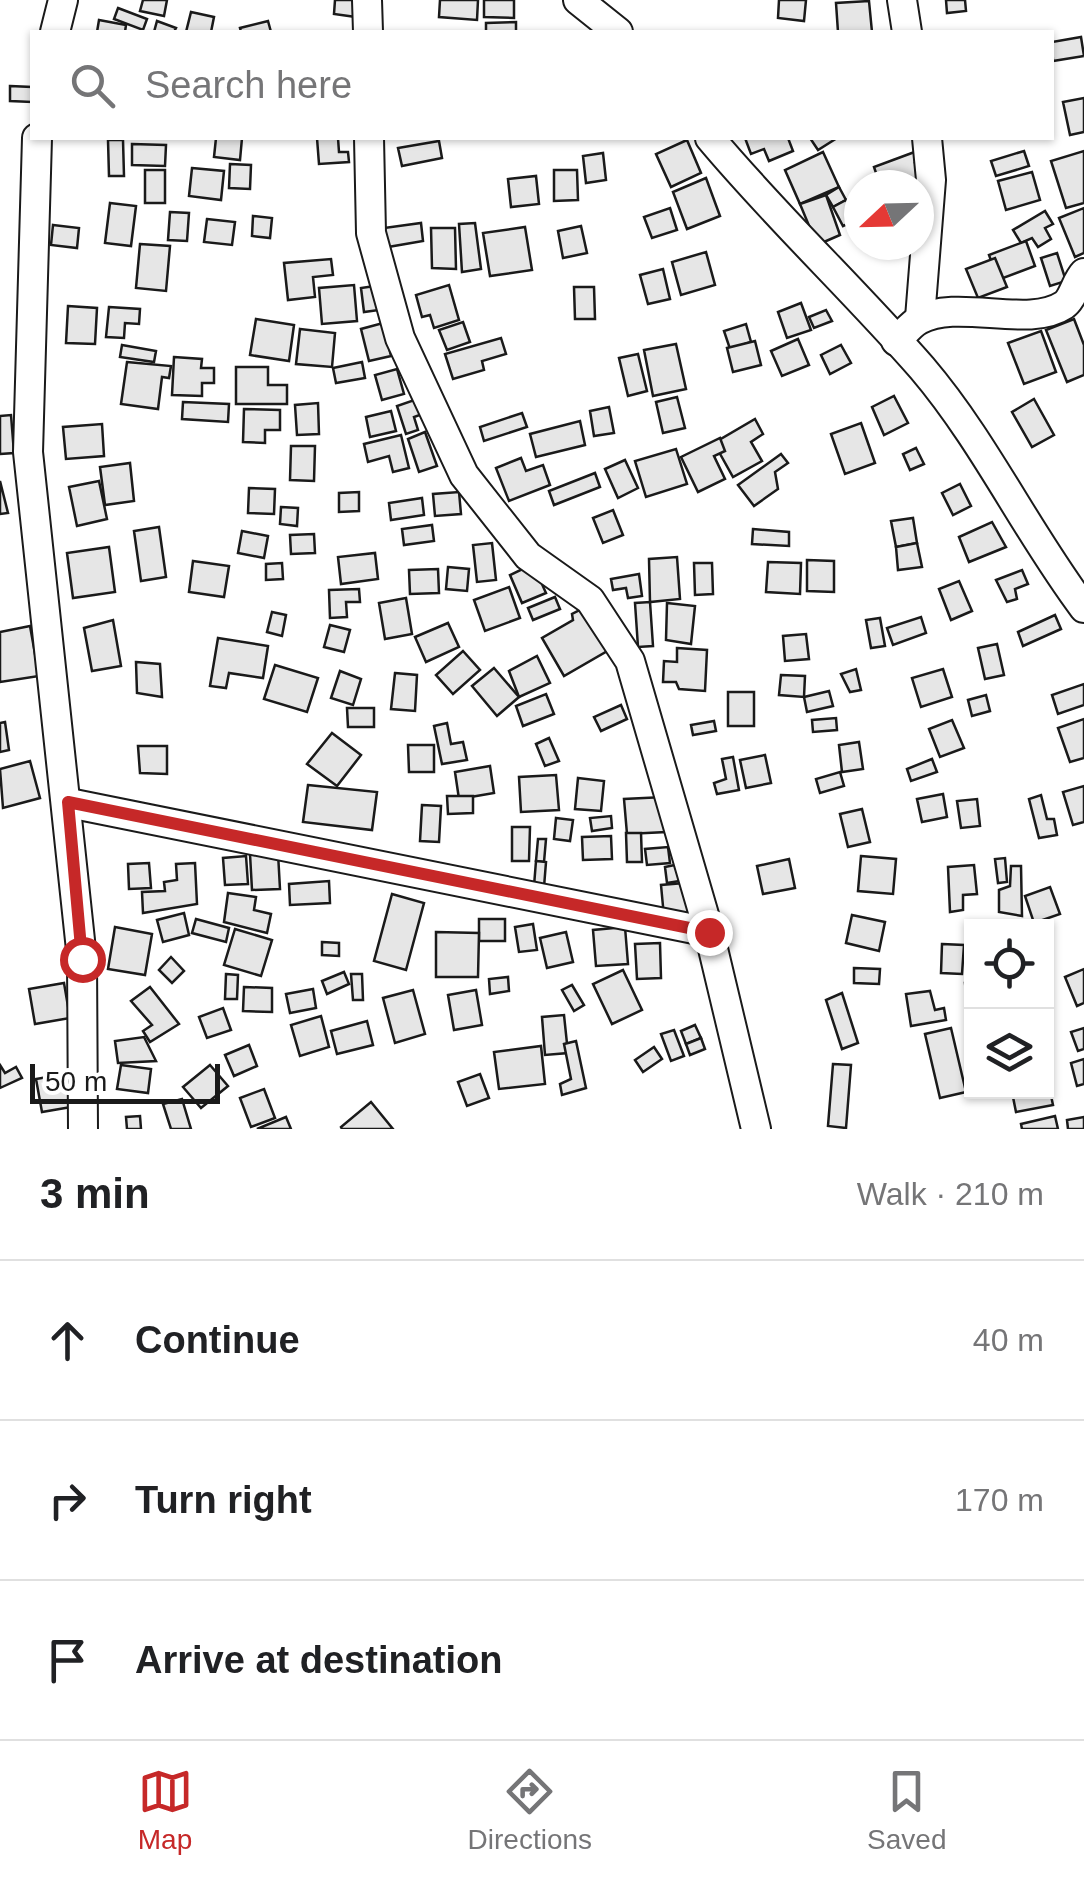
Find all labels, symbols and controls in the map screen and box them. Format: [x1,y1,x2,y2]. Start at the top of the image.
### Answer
search box [30,30,1054,140]
icon: search [65,58,120,113]
text: Search here [145,64,352,106]
north arrow [844,170,934,260]
route end [687,910,733,956]
map controls [964,919,1054,1099]
button: locate [964,919,1054,1009]
route start [60,937,106,983]
button: layers [964,1009,1054,1099]
scale bar [30,1059,220,1104]
text: 50 m [45,1066,107,1097]
text: 3 min [40,1170,150,1217]
text: Walk · 210 m [857,1176,1044,1212]
icon: ahead [40,1313,95,1368]
text: Continue [135,1319,300,1361]
text: 40 m [973,1322,1044,1358]
icon: right [40,1473,95,1528]
text: Turn right [135,1479,312,1521]
text: 170 m [955,1482,1044,1518]
icon: arrive [40,1633,95,1688]
text: Arrive at destination [135,1639,502,1681]
tab: Map [138,1764,193,1856]
tab: Directions [468,1764,592,1856]
tab: Saved [867,1764,946,1856]

